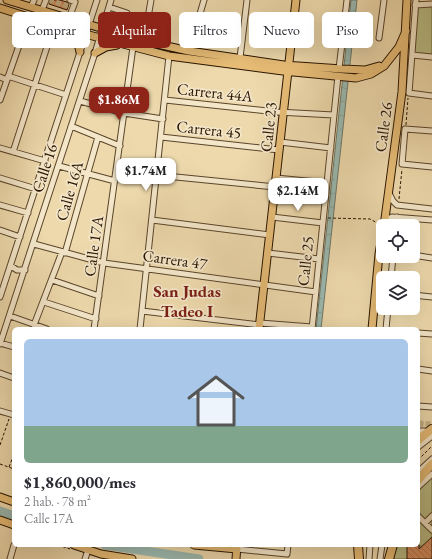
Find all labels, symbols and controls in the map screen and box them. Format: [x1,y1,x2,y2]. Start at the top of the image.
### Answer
chip: Comprar [12,12,90,48]
chip: Alquilar [98,12,171,48]
chip: Filtros [179,12,241,48]
chip: Nuevo [249,12,314,48]
chip: Piso [322,12,373,48]
street label: Carrera 44A [176,78,255,107]
pin: $1.86M [86,87,152,121]
text: $1.86M [98,91,140,108]
street label: Calle 26 [370,100,397,153]
street label: Calle 23 [255,101,282,153]
street label: Carrera 45 [176,116,242,143]
street label: Calle 16 [27,141,62,195]
street label: Calle 16A [51,158,88,223]
pin: $1.74M [113,158,179,192]
text: $1.74M [125,162,167,179]
pin: $2.14M [265,178,331,212]
text: $2.14M [277,182,319,199]
street label: Calle 17A [79,213,108,278]
map controls [376,219,420,315]
button: locate [376,219,420,263]
street label: Calle 25 [292,235,319,287]
street label: Carrera 47 [141,245,209,274]
button: layers [376,271,420,315]
district label: San Judas Tadeo I [153,280,221,322]
icon: home [180,365,252,437]
text: $1,860,000/mes [24,471,136,493]
text: 2 hab. · 78 m² [24,493,91,510]
text: Calle 17A [24,510,74,527]

